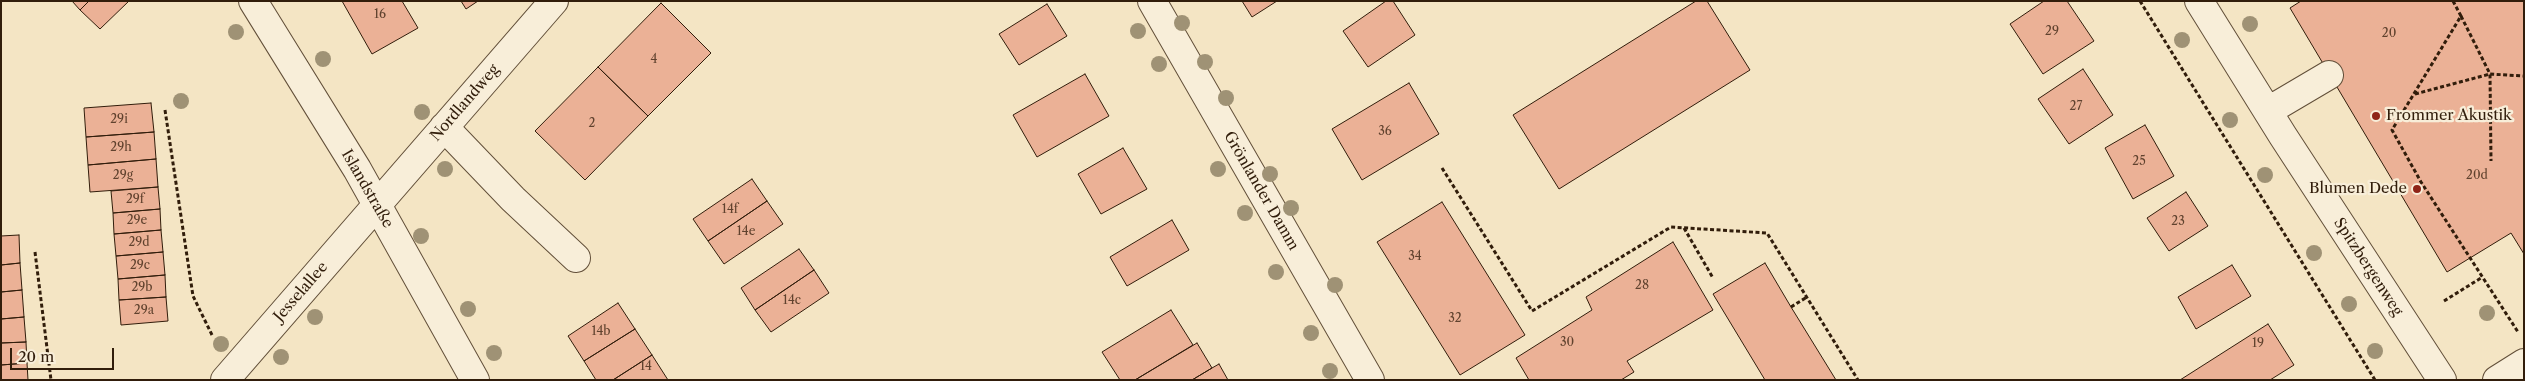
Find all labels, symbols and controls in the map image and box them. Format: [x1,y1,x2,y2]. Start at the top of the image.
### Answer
house number: 16 [374,8,386,22]
house number: 29 [2045,25,2059,39]
house number: 20 [2382,27,2396,41]
house number: 4 [651,53,657,67]
street label: Nordlandweg [427,61,503,145]
house number: 27 [2070,100,2082,114]
place label: Frommer Akustik [2386,107,2512,125]
marker: Frommer Akustik [2370,110,2382,122]
house number: 29i [110,113,128,127]
house number: 2 [589,117,595,131]
house number: 36 [1378,125,1392,139]
street label: Grönlander Damm [1220,128,1302,254]
house number: 29h [110,141,132,155]
street label: Islandstraße [337,147,397,231]
house number: 25 [2132,155,2146,169]
house number: 29g [113,169,133,183]
house number: 20d [2466,169,2488,183]
place label: Blumen Dede [2309,180,2407,198]
marker: Blumen Dede [2411,183,2423,195]
house number: 29f [126,193,144,207]
house number: 14f [722,203,738,217]
house number: 29e [127,214,147,228]
house number: 23 [2171,215,2185,229]
street label: Spitzbergenweg [2330,215,2406,319]
house number: 14e [737,225,755,239]
house number: 29d [128,236,150,250]
house number: 34 [1408,250,1422,264]
house number: 29c [130,259,150,273]
street label: Jesselallee [270,259,332,325]
house number: 28 [1635,279,1649,293]
house number: 29b [131,281,153,295]
house number: 14c [783,294,801,308]
house number: 29a [134,304,154,318]
house number: 32 [1448,312,1462,326]
house number: 14b [591,325,611,339]
house number: 30 [1560,336,1574,350]
house number: 19 [2252,337,2264,351]
scale bar [12,338,116,370]
text: 20 m [18,347,54,366]
house number: 14 [640,360,652,374]

